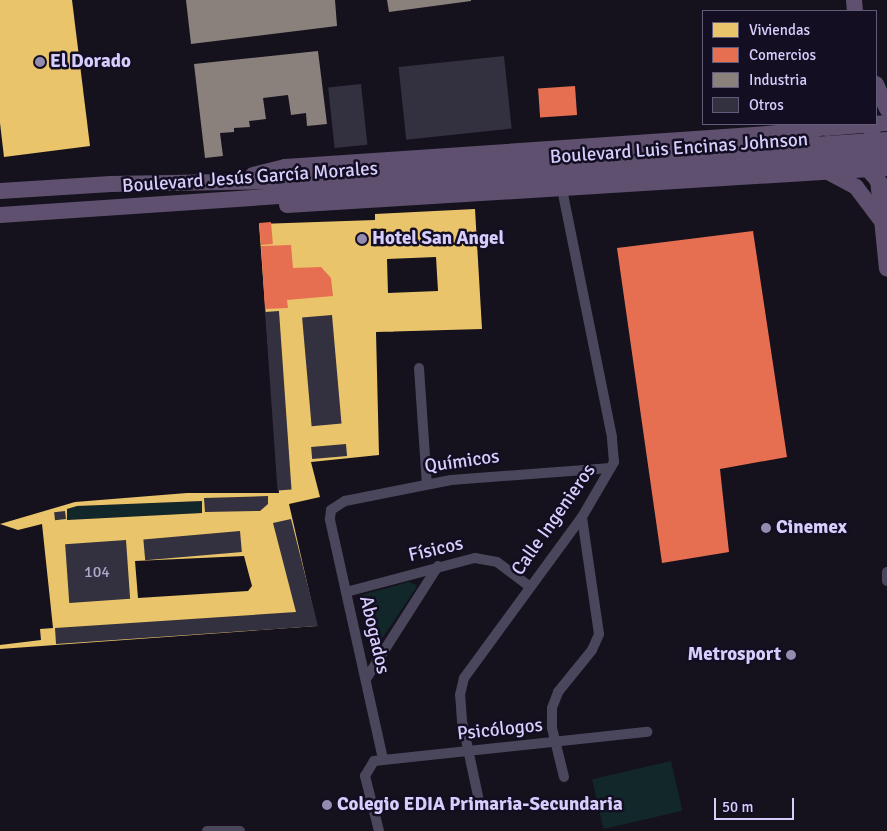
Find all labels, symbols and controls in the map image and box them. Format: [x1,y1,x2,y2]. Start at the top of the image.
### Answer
legend [702,10,877,125]
text: Viviendas [749,21,810,39]
text: Comercios [749,46,816,64]
place label: El Dorado [50,51,131,73]
marker: El Dorado [34,56,46,68]
text: Industria [749,71,807,89]
text: Otros [749,96,784,114]
street label: Boulevard Luis Encinas Johnson [549,129,809,169]
street label: Boulevard Jesús García Morales [121,158,379,198]
place label: Hotel San Angel [372,228,504,250]
marker: Hotel San Angel [356,233,368,245]
street label: Químicos [423,445,501,479]
street label: Calle Ingenieros [507,460,601,580]
place label: Cinemex [776,517,847,539]
marker: Cinemex [760,522,772,534]
street label: Físicos [406,533,466,567]
house number: 104 [84,562,110,582]
street label: Abogados [354,594,394,676]
place label: Metrosport [688,644,781,666]
marker: Metrosport [785,649,797,661]
street label: Psicólogos [456,714,544,746]
scale bar [717,788,797,820]
place label: Colegio EDIA Primaria-Secundaria [337,794,623,816]
text: 50 m [722,798,753,816]
marker: Colegio EDIA Primaria-Secundaria [321,799,333,811]

